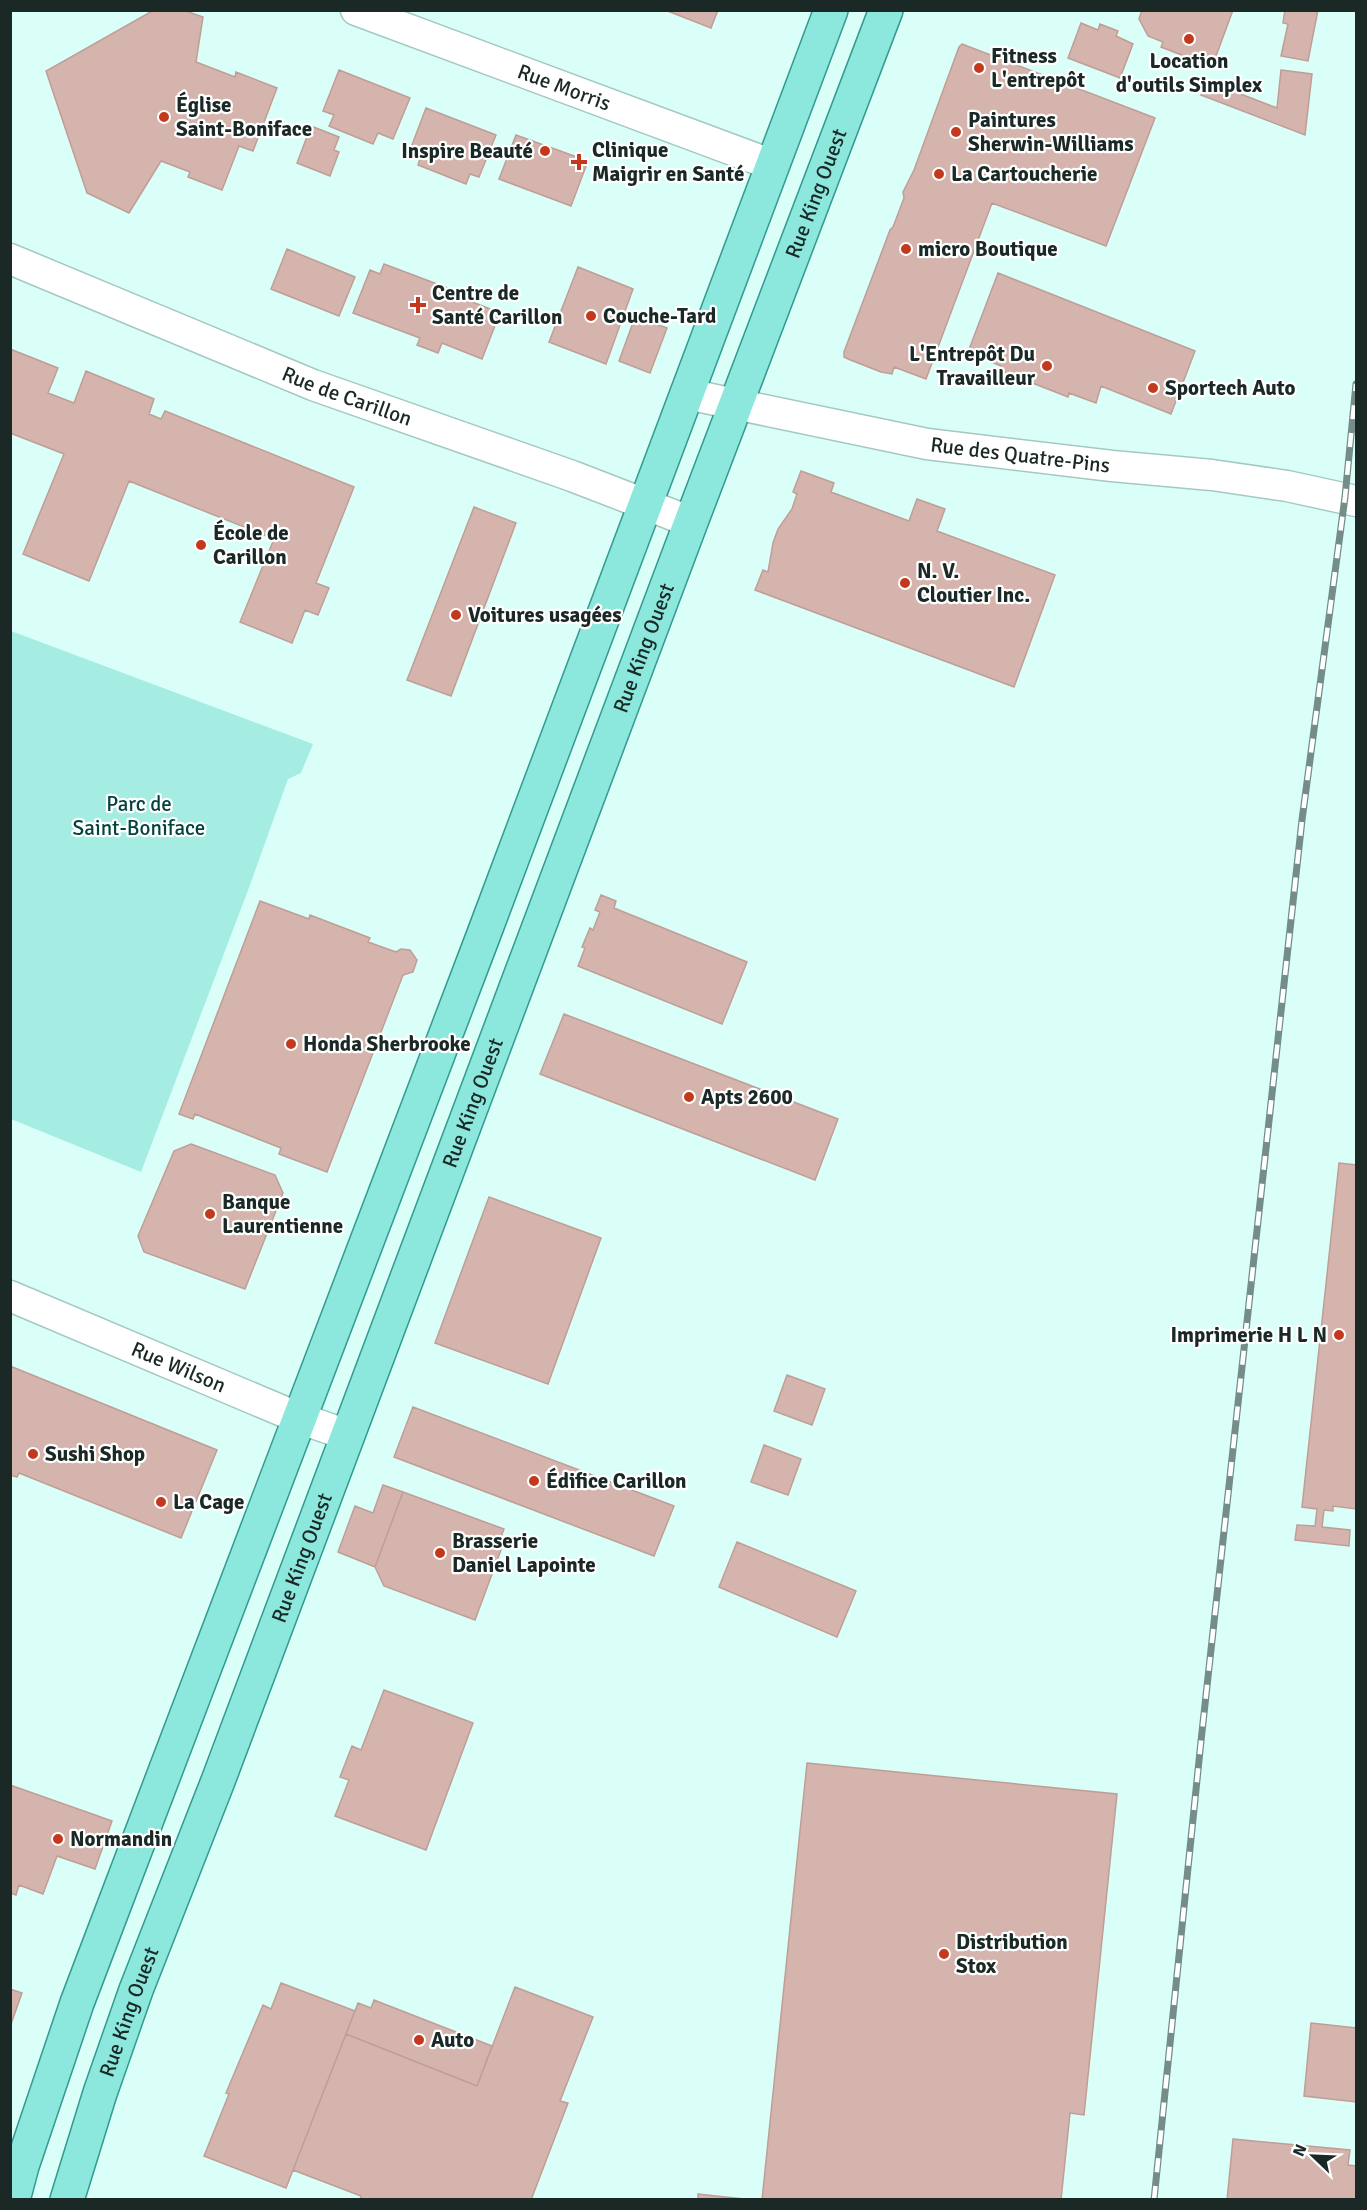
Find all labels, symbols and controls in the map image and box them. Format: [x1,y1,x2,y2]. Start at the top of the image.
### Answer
marker: Location d'outils Simplex [1182,32,1196,46]
place label: Fitness L'entrepôt [991,43,1085,93]
place label: Location d'outils Simplex [1116,48,1263,98]
street label: Rue Morris [514,58,614,116]
marker: Fitness L'entrepôt [972,61,986,75]
place label: Église Saint-Boniface [176,91,312,142]
place label: Paintures Sherwin-Williams [968,107,1134,157]
marker: Église Saint-Boniface [157,110,171,124]
street label: Rue King Ouest [780,125,853,262]
marker: Paintures Sherwin-Williams [949,125,963,139]
place label: Clinique Maigrir en Santé [592,137,744,187]
place label: Inspire Beauté [401,138,533,164]
marker: Inspire Beauté [538,144,552,158]
marker: Clinique Maigrir en Santé [570,153,588,171]
place label: La Cartoucherie [951,161,1097,187]
marker: La Cartoucherie [932,167,946,181]
place label: micro Boutique [918,236,1058,262]
marker: micro Boutique [899,242,913,256]
place label: Centre de Santé Carillon [432,280,562,330]
marker: Centre de Santé Carillon [409,296,427,314]
place label: Couche-Tard [603,303,716,329]
marker: Couche-Tard [584,309,598,323]
place label: L'Entrepôt Du Travailleur [909,341,1036,391]
marker: L'Entrepôt Du Travailleur [1040,359,1054,373]
street label: Rue de Carillon [278,361,415,432]
place label: Sportech Auto [1165,375,1296,401]
marker: Sportech Auto [1146,381,1160,395]
street label: Rue des Quatre-Pins [929,432,1111,479]
place label: École de Carillon [213,519,289,570]
marker: École de Carillon [194,538,208,552]
place label: N. V. Cloutier Inc. [917,558,1030,608]
marker: N. V. Cloutier Inc. [898,576,912,590]
street label: Rue King Ouest [608,579,680,716]
place label: Voitures usagées [468,602,622,628]
marker: Voitures usagées [449,608,463,622]
park label: Parc de Saint-Boniface [73,791,205,841]
place label: Honda Sherbrooke [303,1031,471,1057]
street label: Rue King Ouest [437,1034,509,1171]
marker: Honda Sherbrooke [284,1037,298,1051]
place label: Apts 2600 [701,1084,793,1110]
marker: Apts 2600 [682,1090,696,1104]
place label: Banque Laurentienne [222,1189,343,1239]
marker: Banque Laurentienne [203,1207,217,1221]
place label: Imprimerie H L N [1170,1322,1327,1348]
marker: Imprimerie H L N [1332,1328,1346,1342]
street label: Rue Wilson [127,1336,230,1399]
place label: Sushi Shop [45,1441,145,1467]
marker: Sushi Shop [26,1447,40,1461]
place label: Édifice Carillon [546,1467,687,1494]
marker: Édifice Carillon [527,1474,541,1488]
place label: La Cage [173,1489,245,1515]
street label: Rue King Ouest [266,1489,338,1626]
marker: La Cage [154,1495,168,1509]
place label: Brasserie Daniel Lapointe [452,1528,596,1578]
marker: Brasserie Daniel Lapointe [433,1546,447,1560]
place label: Normandin [70,1826,172,1852]
marker: Normandin [51,1832,65,1846]
place label: Distribution Stox [956,1929,1068,1979]
street label: Rue King Ouest [94,1943,165,2081]
marker: Distribution Stox [937,1947,951,1961]
place label: Auto [431,2027,474,2053]
marker: Auto [412,2033,426,2047]
north arrow [1283,2126,1343,2186]
text: N [1289,2141,1311,2160]

